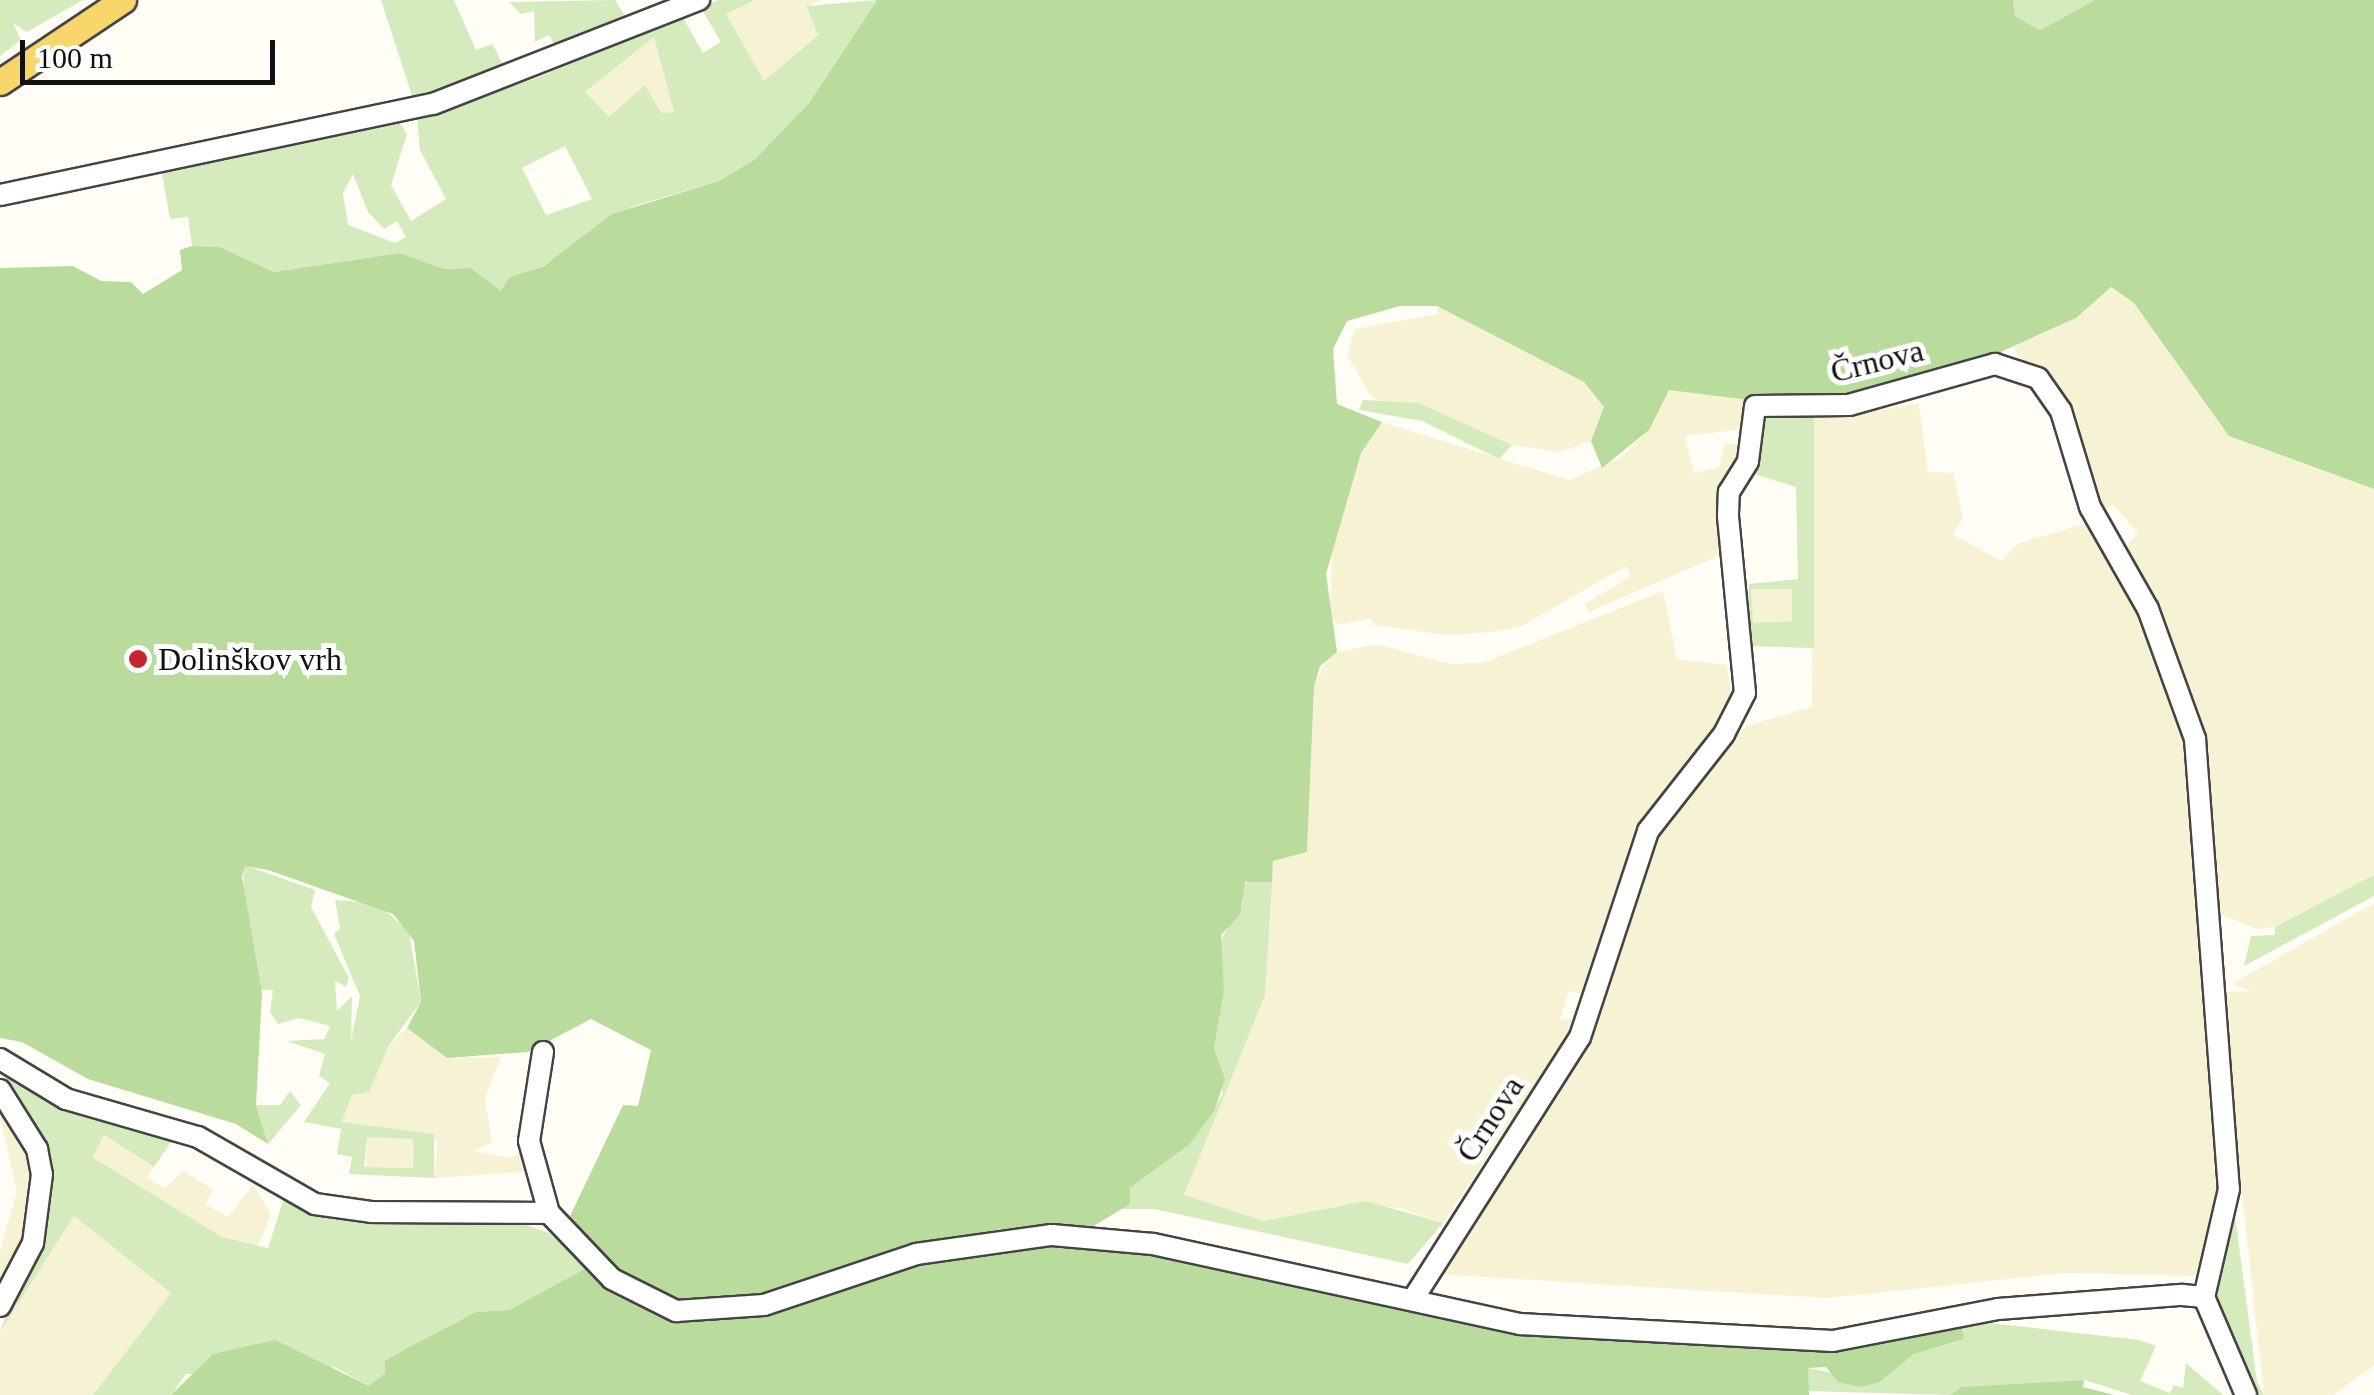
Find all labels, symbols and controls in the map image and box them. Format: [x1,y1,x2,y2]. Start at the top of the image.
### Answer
scale bar [25,20,280,82]
text: 100 m [37,41,113,74]
street label: Črnova [1827,331,1927,391]
place label: Dolinškov vrh [158,640,342,678]
marker: Dolinškov vrh [127,648,149,670]
street label: Črnova [1448,1069,1532,1169]

